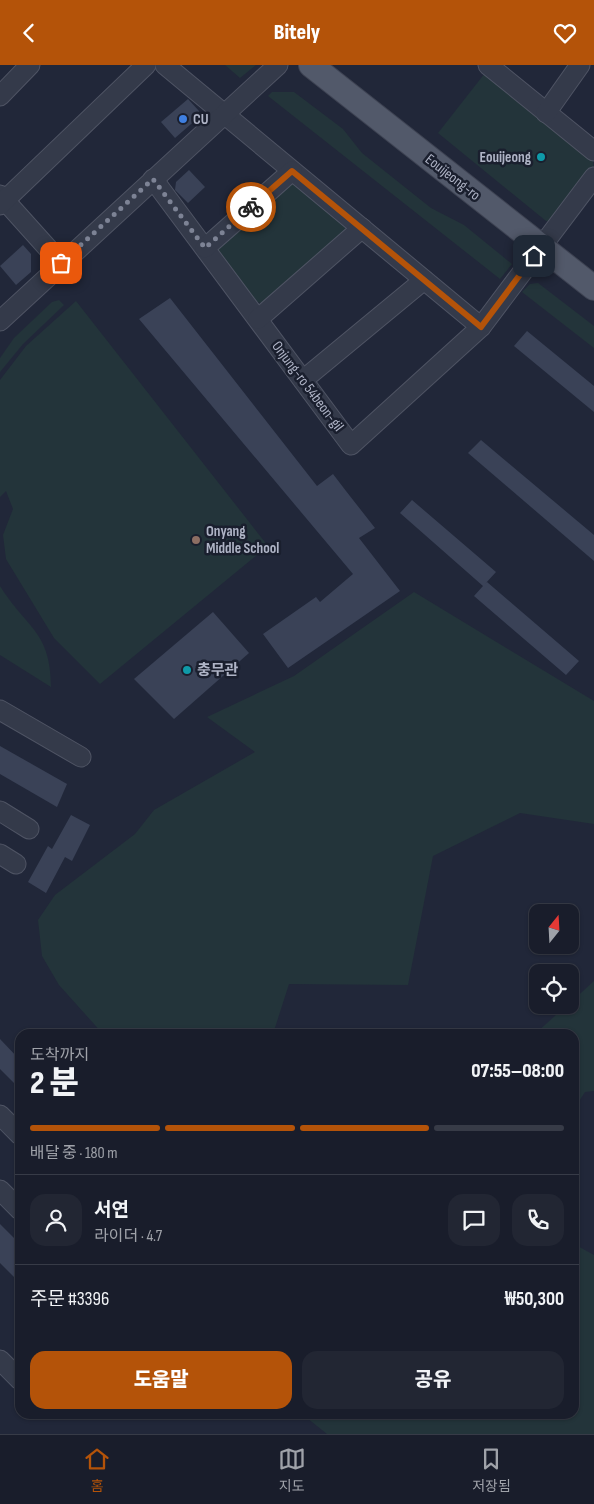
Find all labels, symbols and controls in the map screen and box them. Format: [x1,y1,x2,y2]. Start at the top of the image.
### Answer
icon: back [15,19,43,47]
text: Bitely [274,19,320,46]
icon: heart [551,19,579,47]
place label: CU [193,110,209,129]
marker: CU [177,113,189,125]
place label: Eouijeong [479,148,532,167]
street label: Eouijeong-ro [421,150,484,205]
marker: Eouijeong [535,151,547,163]
courier [226,182,276,232]
icon: bike [237,193,265,221]
pin [513,235,555,277]
pin [40,242,82,284]
icon: home [520,242,548,270]
icon: bag [47,249,75,277]
street label: Onjung-ro 54beon-gil [267,337,348,435]
place label: Onyang Middle School [206,522,279,558]
marker: Onyang Middle School [190,534,202,546]
place label: 충무관 [197,661,239,680]
marker: 충무관 [181,664,193,676]
north arrow [529,904,579,954]
map controls [529,904,579,1014]
button: locate [529,964,579,1014]
text: 도착까지 [30,1046,89,1065]
text: 07:55–08:00 [471,1060,564,1083]
text: 2 분 [30,1064,79,1103]
text: 배달 중 · 180 m [30,1144,118,1163]
button: person [30,1194,82,1246]
button: chat [448,1194,500,1246]
button: phone [512,1194,564,1246]
text: 서연 [94,1199,129,1222]
text: 라이더 · 4.7 [94,1227,162,1246]
text: 주문 #3396 [30,1288,109,1311]
text: ₩50,300 [505,1288,564,1311]
button: 도움말 [30,1351,292,1409]
button: 공유 [302,1351,564,1409]
tab: 홈 [83,1445,111,1495]
tab: 지도 [278,1445,306,1495]
tab: 저장됨 [472,1445,511,1495]

